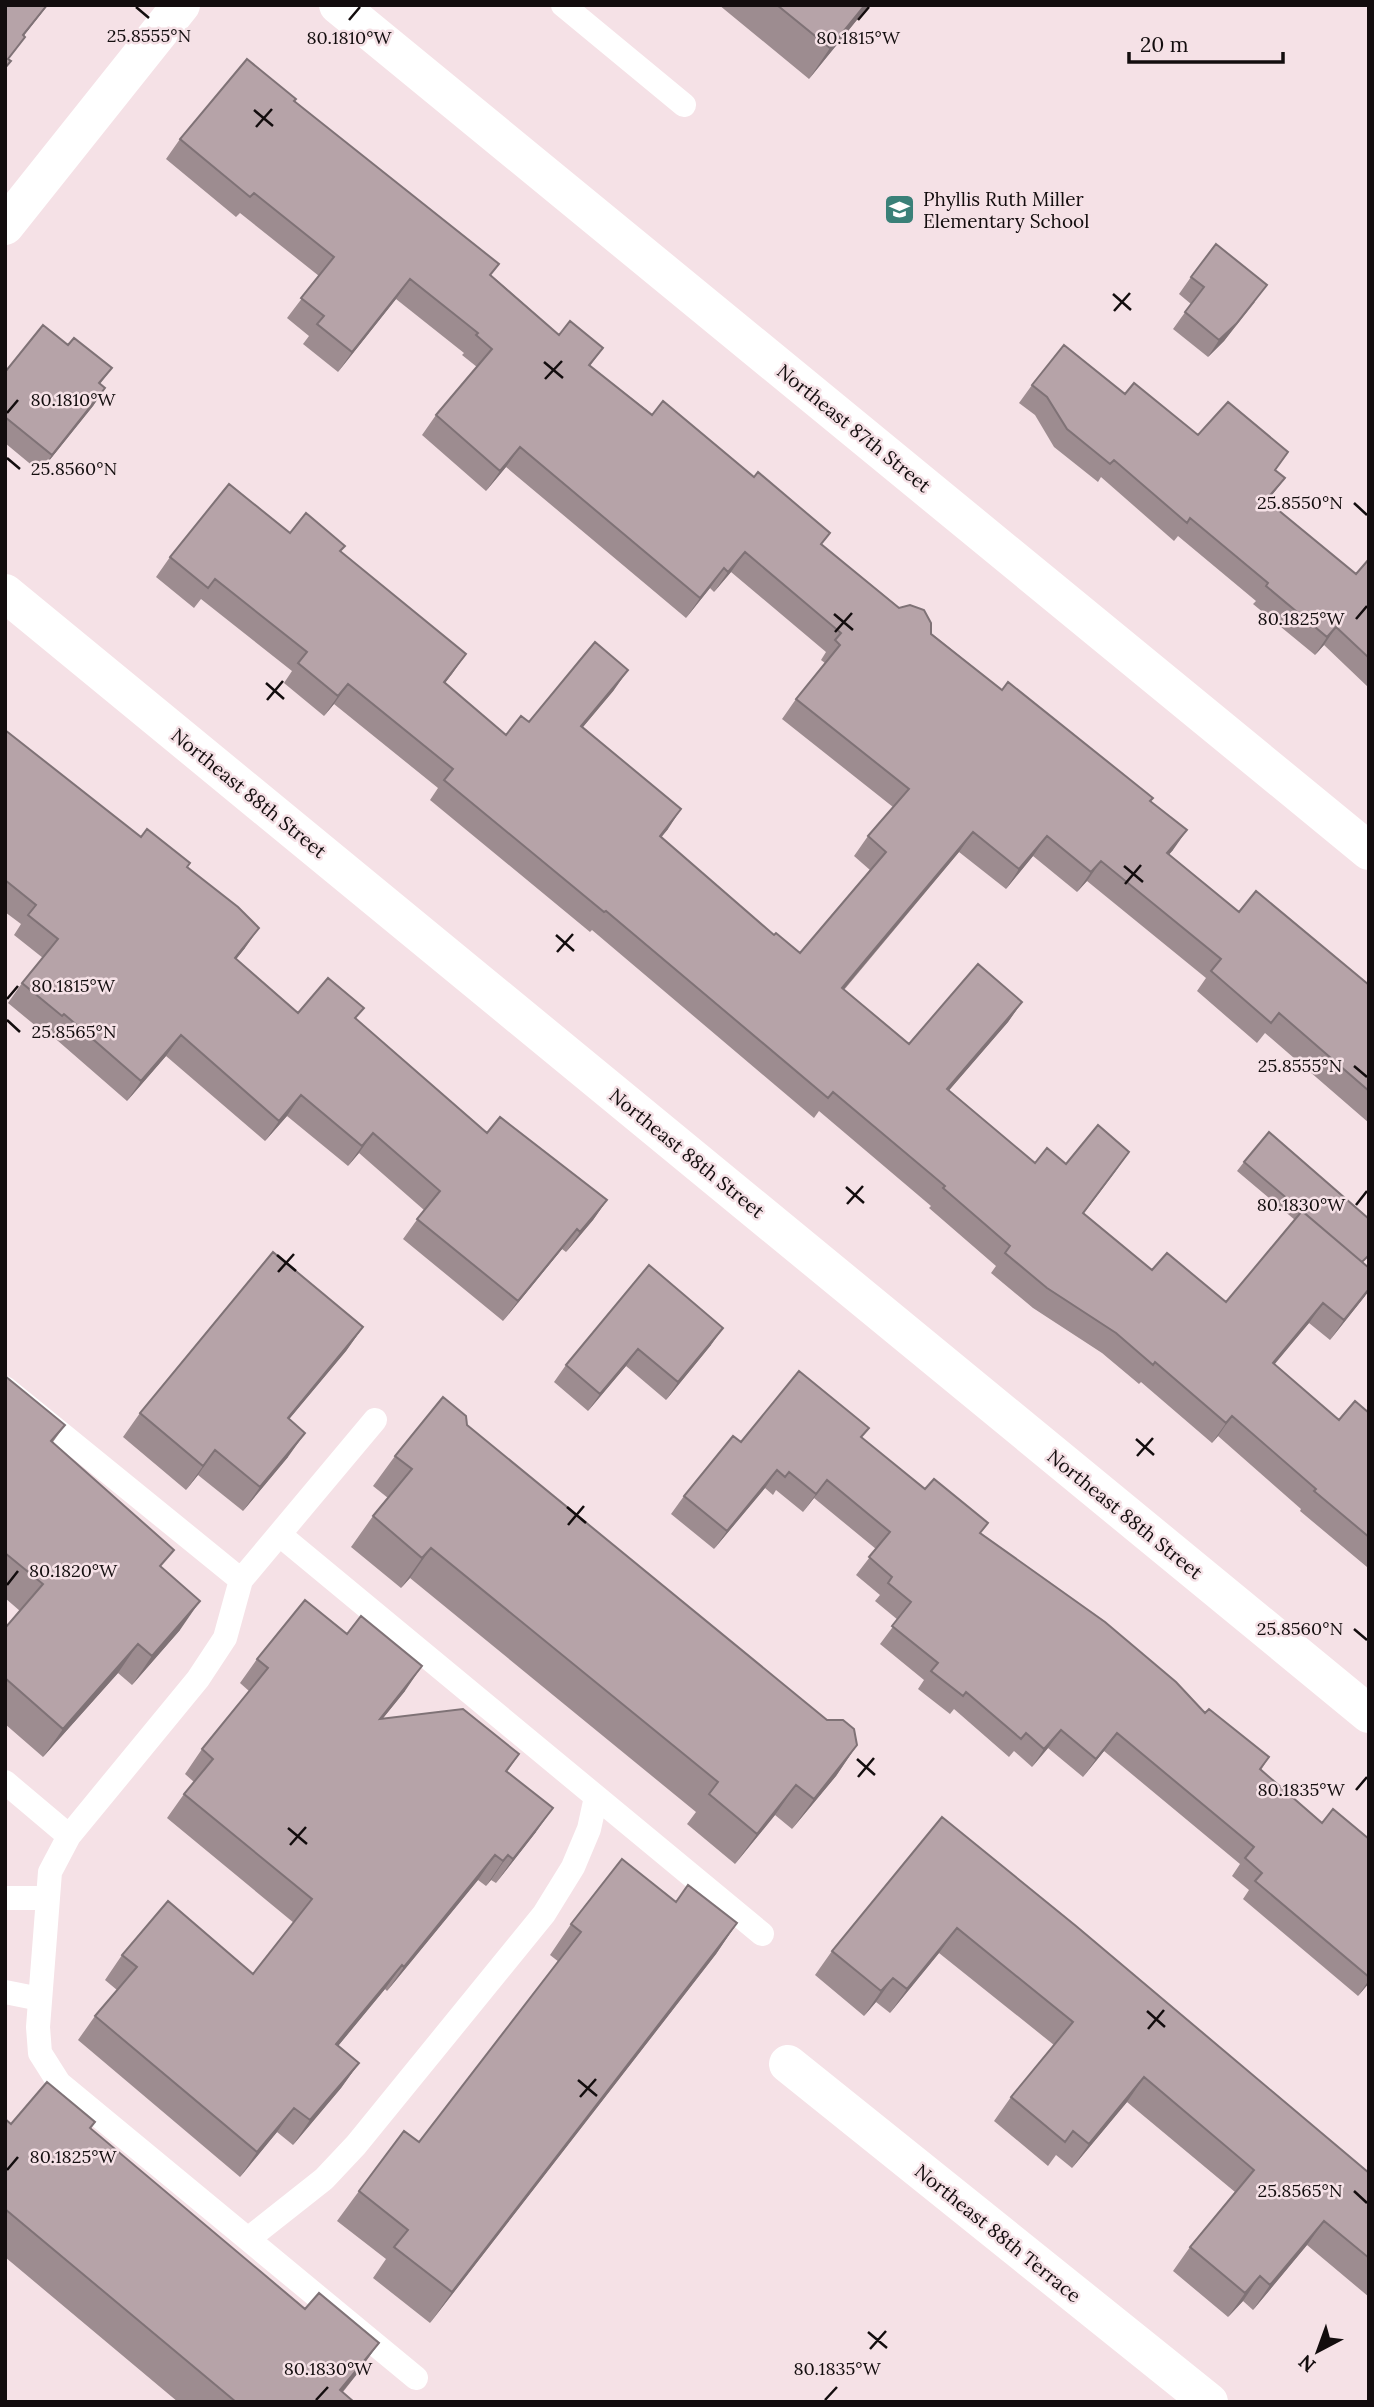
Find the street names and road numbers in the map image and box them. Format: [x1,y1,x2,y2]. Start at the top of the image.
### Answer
street label: Northeast 87th Street [772,359,936,498]
street label: Northeast 88th Street [167,723,332,863]
street label: Northeast 88th Street [605,1083,770,1223]
street label: Northeast 88th Street [1043,1444,1208,1584]
street label: Northeast 88th Terrace [910,2159,1086,2307]

